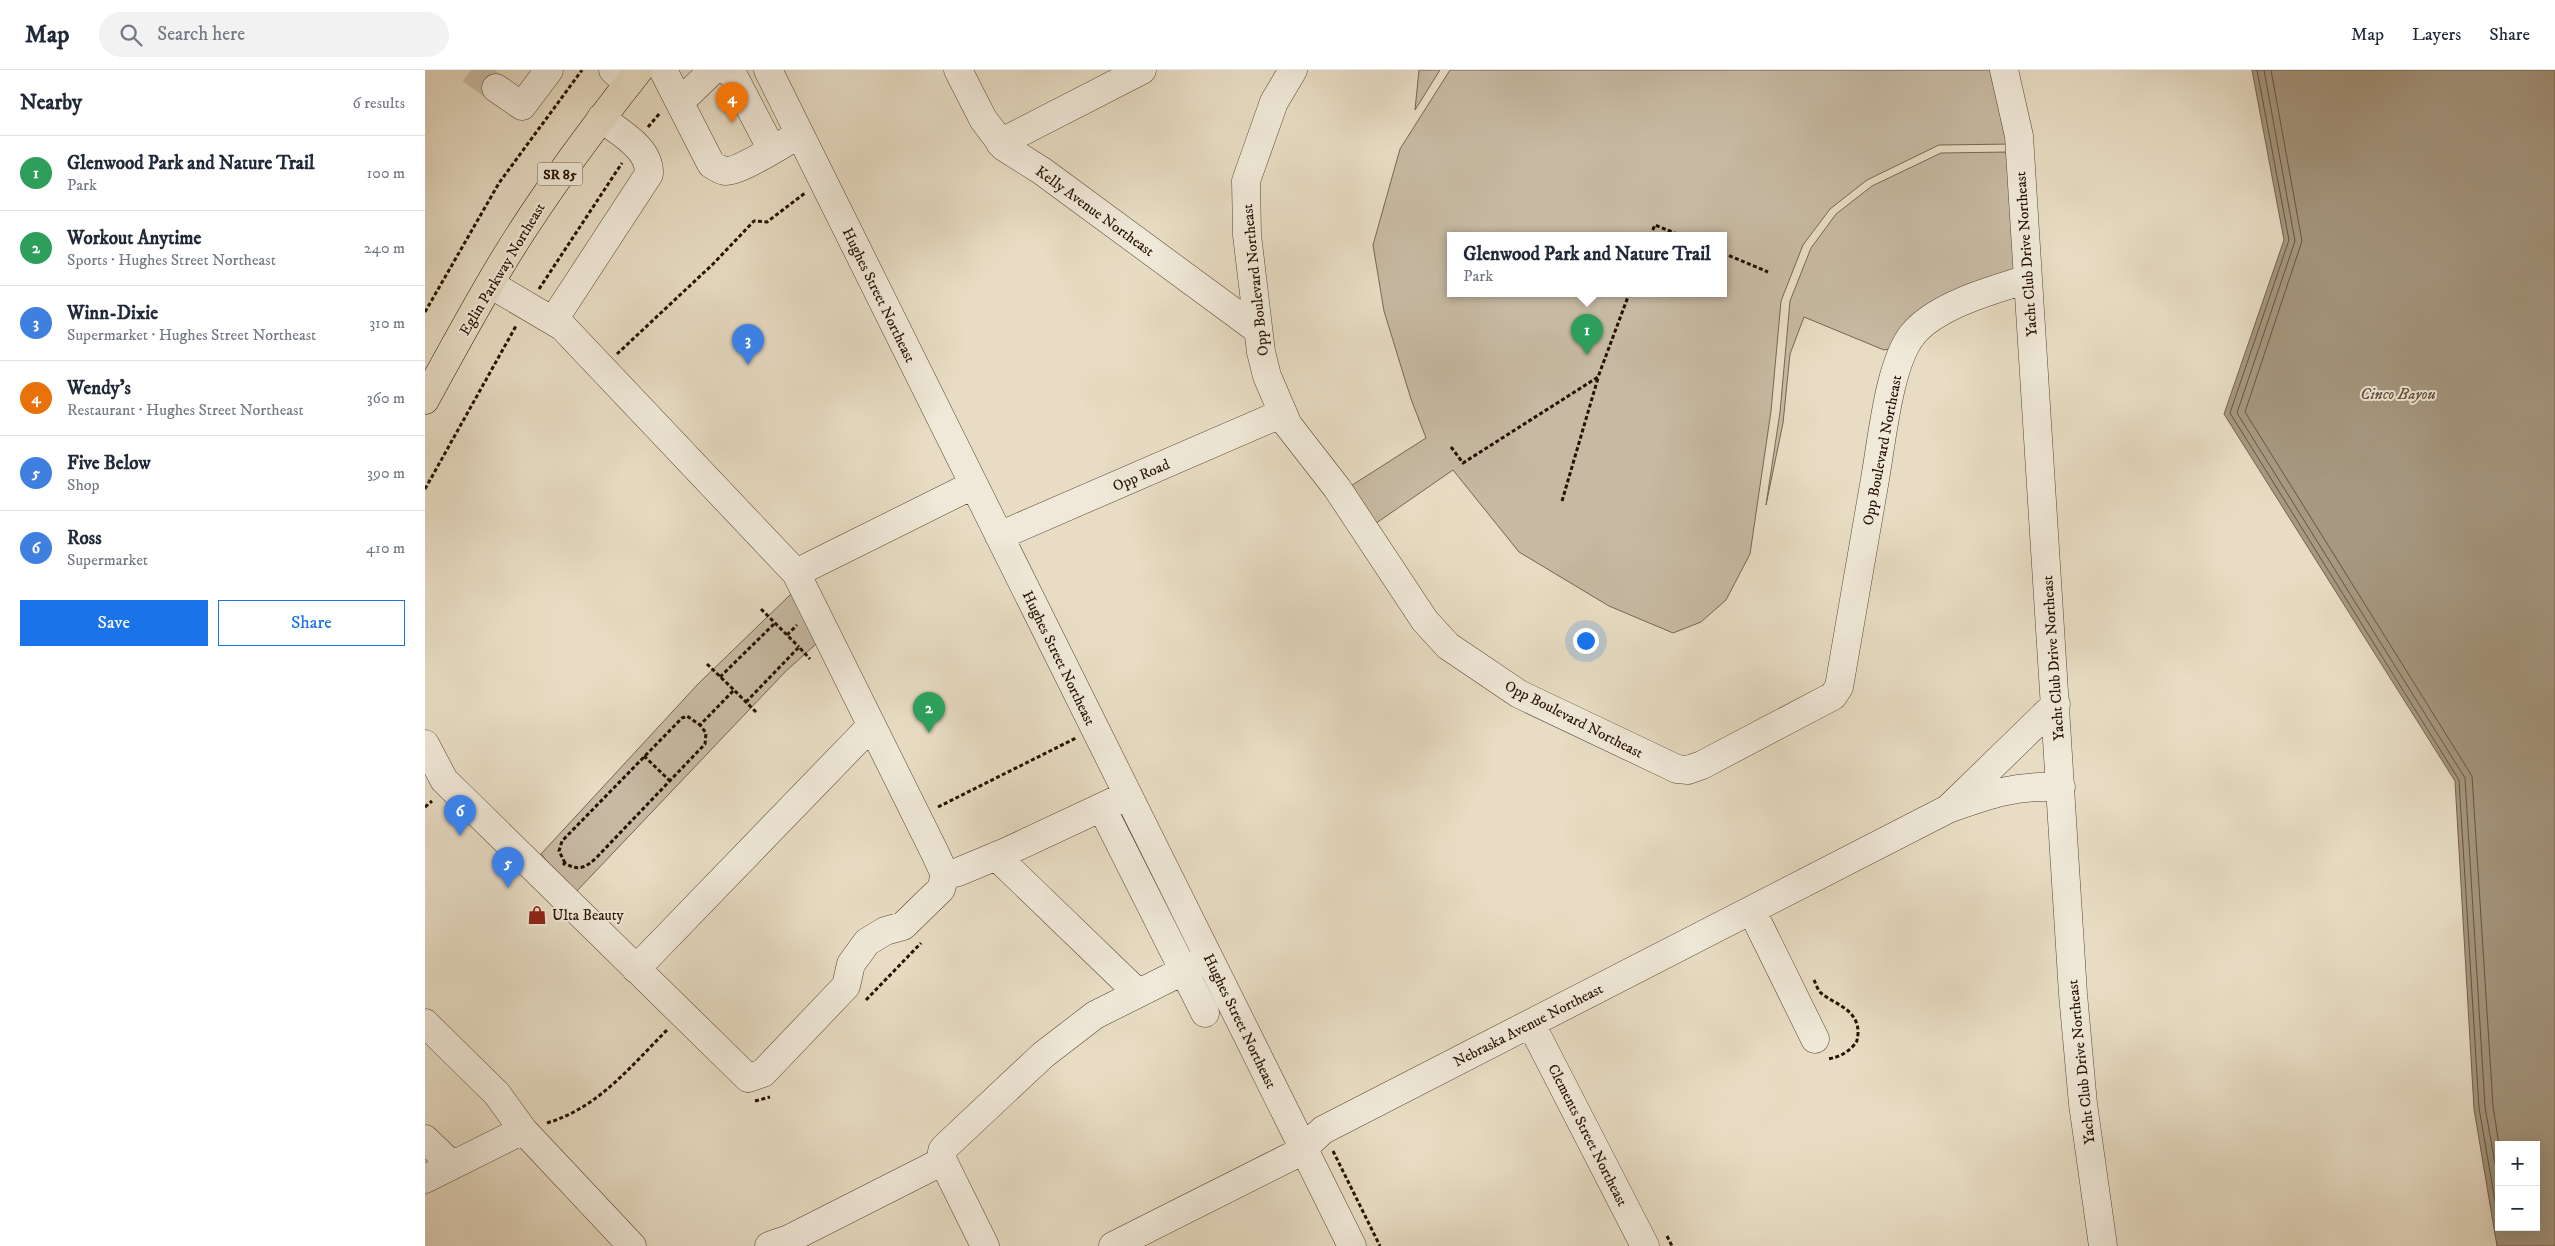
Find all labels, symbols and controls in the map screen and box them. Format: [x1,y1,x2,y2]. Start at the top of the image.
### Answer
search box [99,12,449,57]
text: Map [25,20,69,50]
icon: search [117,21,145,49]
text: Search here [157,23,245,46]
text: Map [2351,24,2384,46]
text: Layers [2412,24,2461,46]
text: Share [2489,24,2530,46]
pin: 4 [716,82,748,123]
text: Nearby [20,90,82,116]
text: 6 results [352,93,405,113]
text: Glenwood Park and Nature Trail [67,152,315,175]
road number: SR 85 [537,162,583,186]
street label: Kelly Avenue Northeast [1032,162,1158,261]
text: 1 [33,163,39,183]
text: 100 m [367,163,405,183]
street label: Yacht Club Drive Northeast [2011,171,2042,337]
text: Park [67,175,97,195]
street label: Eglin Parkway Northeast [455,199,550,339]
street label: Opp Boulevard Northeast [1238,203,1273,357]
street label: Hughes Street Northeast [838,225,920,366]
text: Workout Anytime [67,227,201,250]
popup [1447,232,1727,297]
text: 2 [32,238,40,258]
text: 240 m [364,238,405,258]
text: Glenwood Park and Nature Trail [1463,243,1711,266]
text: Sports · Hughes Street Northeast [67,250,276,270]
text: Park [1463,266,1493,286]
text: Winn-Dixie [67,302,158,325]
text: 3 [33,313,39,333]
text: 310 m [369,313,405,333]
pin: 1 [1571,314,1603,355]
pin: 3 [732,324,764,365]
text: Supermarket · Hughes Street Northeast [67,325,316,345]
street label: Opp Boulevard Northeast [1859,373,1906,527]
text: Wendy's [67,377,131,400]
water label: Cinco Bayou [2360,384,2436,404]
text: 4 [31,388,41,408]
text: 360 m [367,388,405,408]
text: Restaurant · Hughes Street Northeast [67,400,304,420]
text: Five Below [67,452,151,475]
street label: Opp Road [1110,455,1173,496]
text: 5 [32,463,40,483]
text: 390 m [367,463,405,483]
text: Shop [67,475,100,495]
text: Ross [67,527,101,550]
text: 6 [32,538,40,558]
text: 410 m [366,538,405,558]
text: Supermarket [67,550,148,570]
street label: Yacht Club Drive Northeast [2038,575,2069,741]
street label: Hughes Street Northeast [1018,588,1100,729]
button: Save [20,600,208,646]
button: Share [218,600,405,646]
your location [1573,628,1599,654]
street label: Opp Boulevard Northeast [1501,676,1646,763]
pin: 2 [913,692,945,733]
pin: 6 [444,795,476,836]
pin: 5 [492,847,524,888]
shop icon: Ulta Beauty [526,904,548,926]
place label: Ulta Beauty [552,906,625,925]
street label: Hughes Street Northeast [1199,951,1281,1092]
street label: Yacht Club Drive Northeast [2063,978,2100,1145]
street label: Nebraska Avenue Northeast [1450,979,1606,1071]
street label: Clements Street Northeast [1543,1061,1632,1210]
map controls [2495,1141,2540,1231]
button: + [2495,1141,2540,1186]
button: − [2495,1186,2540,1231]

